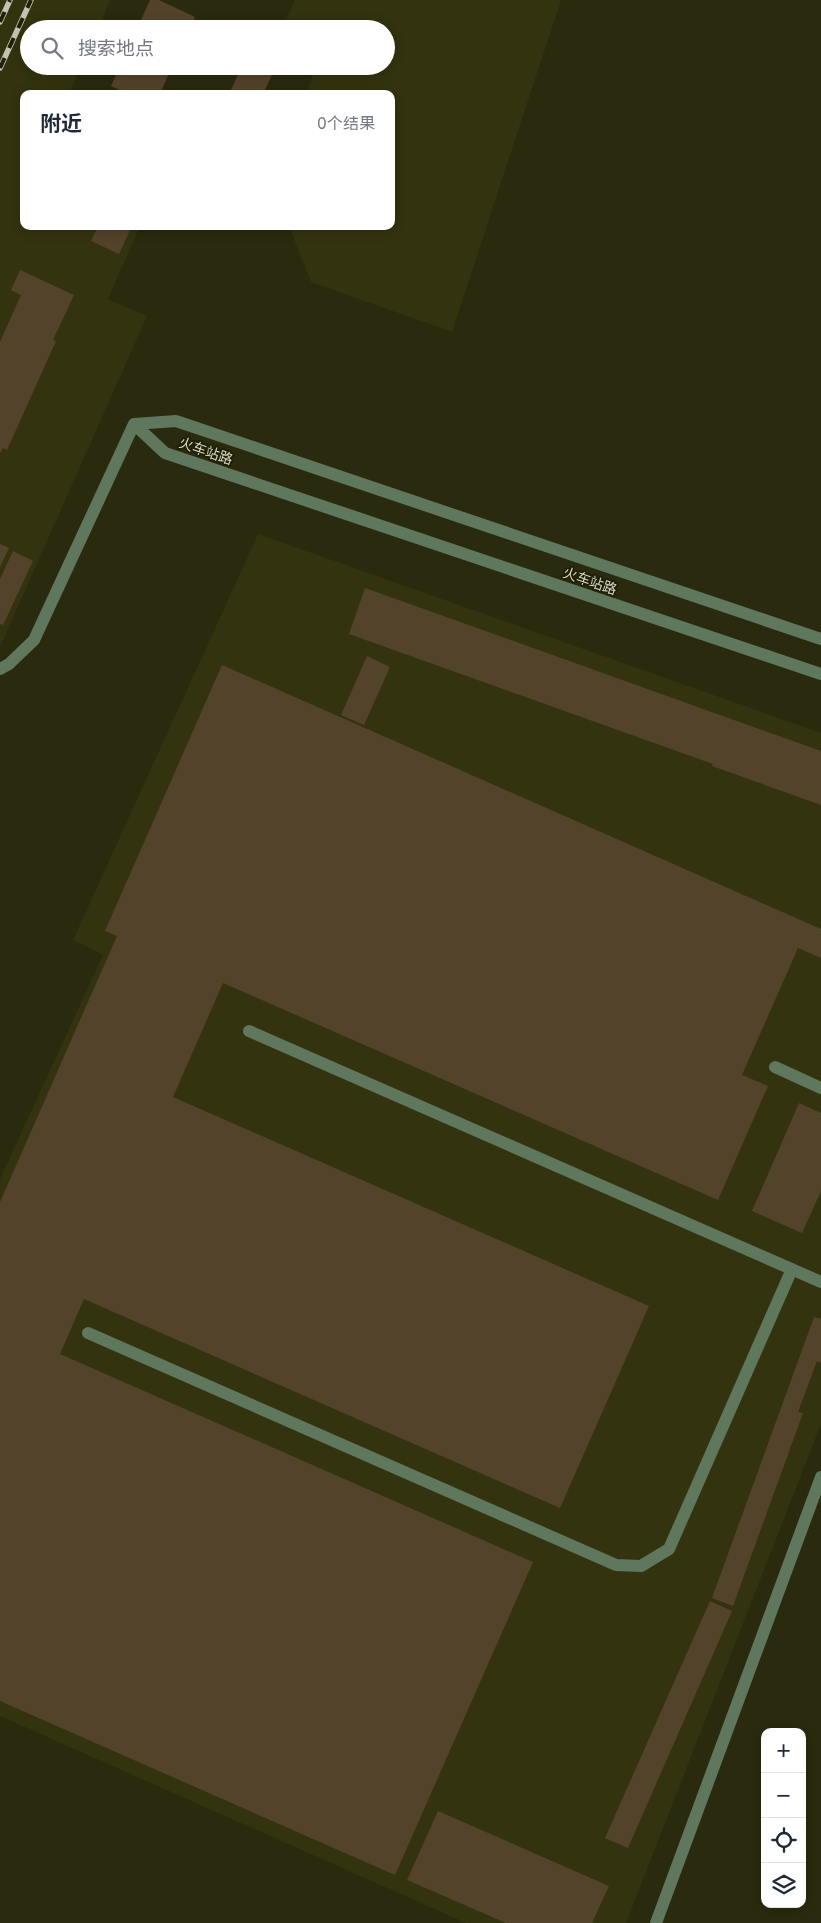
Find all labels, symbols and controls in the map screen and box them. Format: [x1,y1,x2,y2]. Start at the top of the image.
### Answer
search box [20,20,395,75]
icon: search [38,34,66,62]
text: 搜索地点 [78,38,154,62]
text: 附近 [40,112,82,139]
text: 0个结果 [317,115,375,135]
street label: 火车站路 [176,434,235,470]
street label: 火车站路 [560,564,619,600]
map controls [761,1728,806,1908]
button: + [761,1728,806,1773]
button: − [761,1773,806,1818]
button: locate [761,1818,806,1863]
button: layers [761,1863,806,1908]

